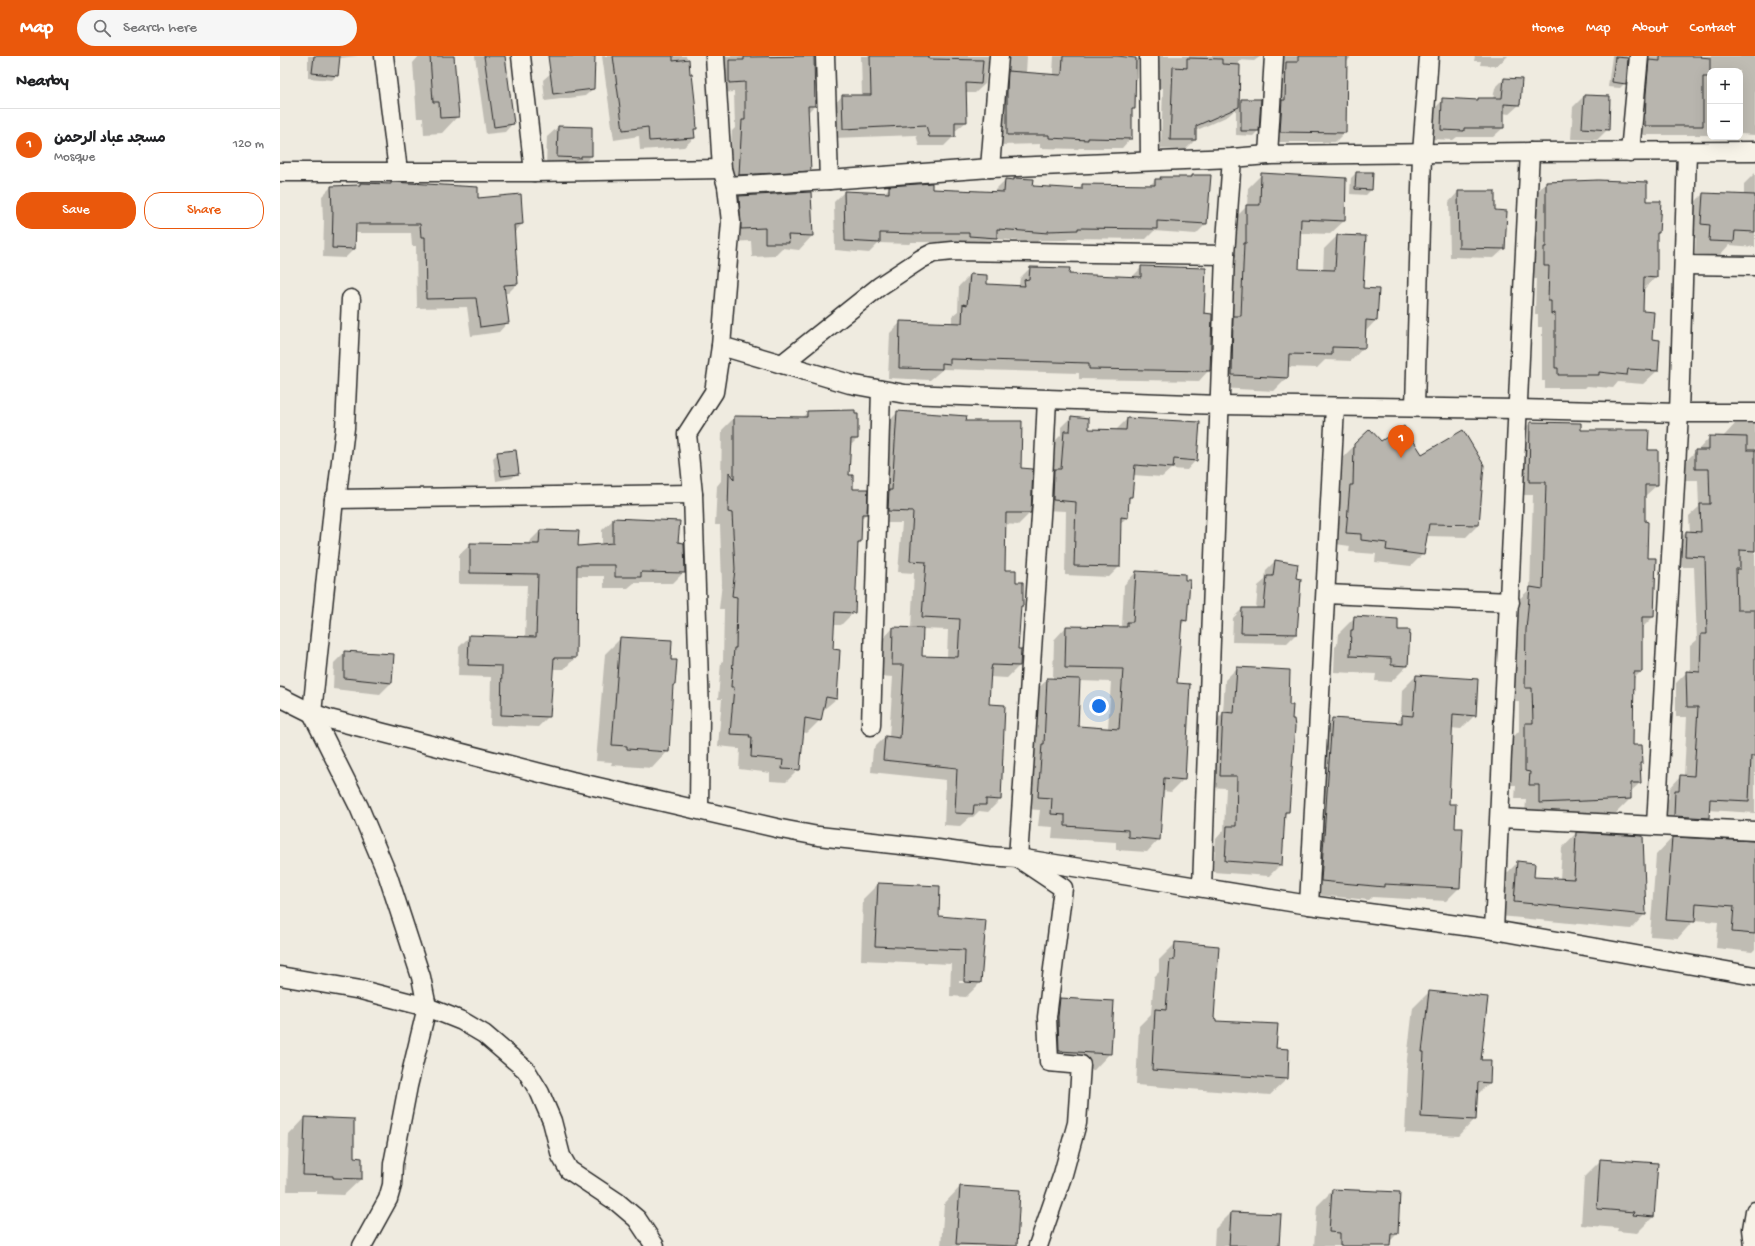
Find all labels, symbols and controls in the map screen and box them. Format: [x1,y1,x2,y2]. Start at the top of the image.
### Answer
search box [77,10,357,46]
text: Map [20,17,53,40]
icon: search [91,17,113,39]
text: Search here [123,19,197,37]
text: Home [1532,20,1564,37]
text: Map [1586,20,1610,37]
text: About [1632,20,1668,37]
text: Contact [1690,20,1735,37]
map controls [1707,68,1743,140]
button: + [1707,68,1743,104]
text: Nearby [16,72,69,92]
button: − [1707,104,1743,140]
text: مسجد عباد الرحمن [54,130,166,148]
text: 1 [26,137,32,152]
text: 120 m [233,137,264,152]
text: Mosque [54,150,95,165]
button: Save [16,192,136,229]
button: Share [144,192,264,229]
pin: 1 [1388,425,1414,458]
your location [1089,696,1109,716]

